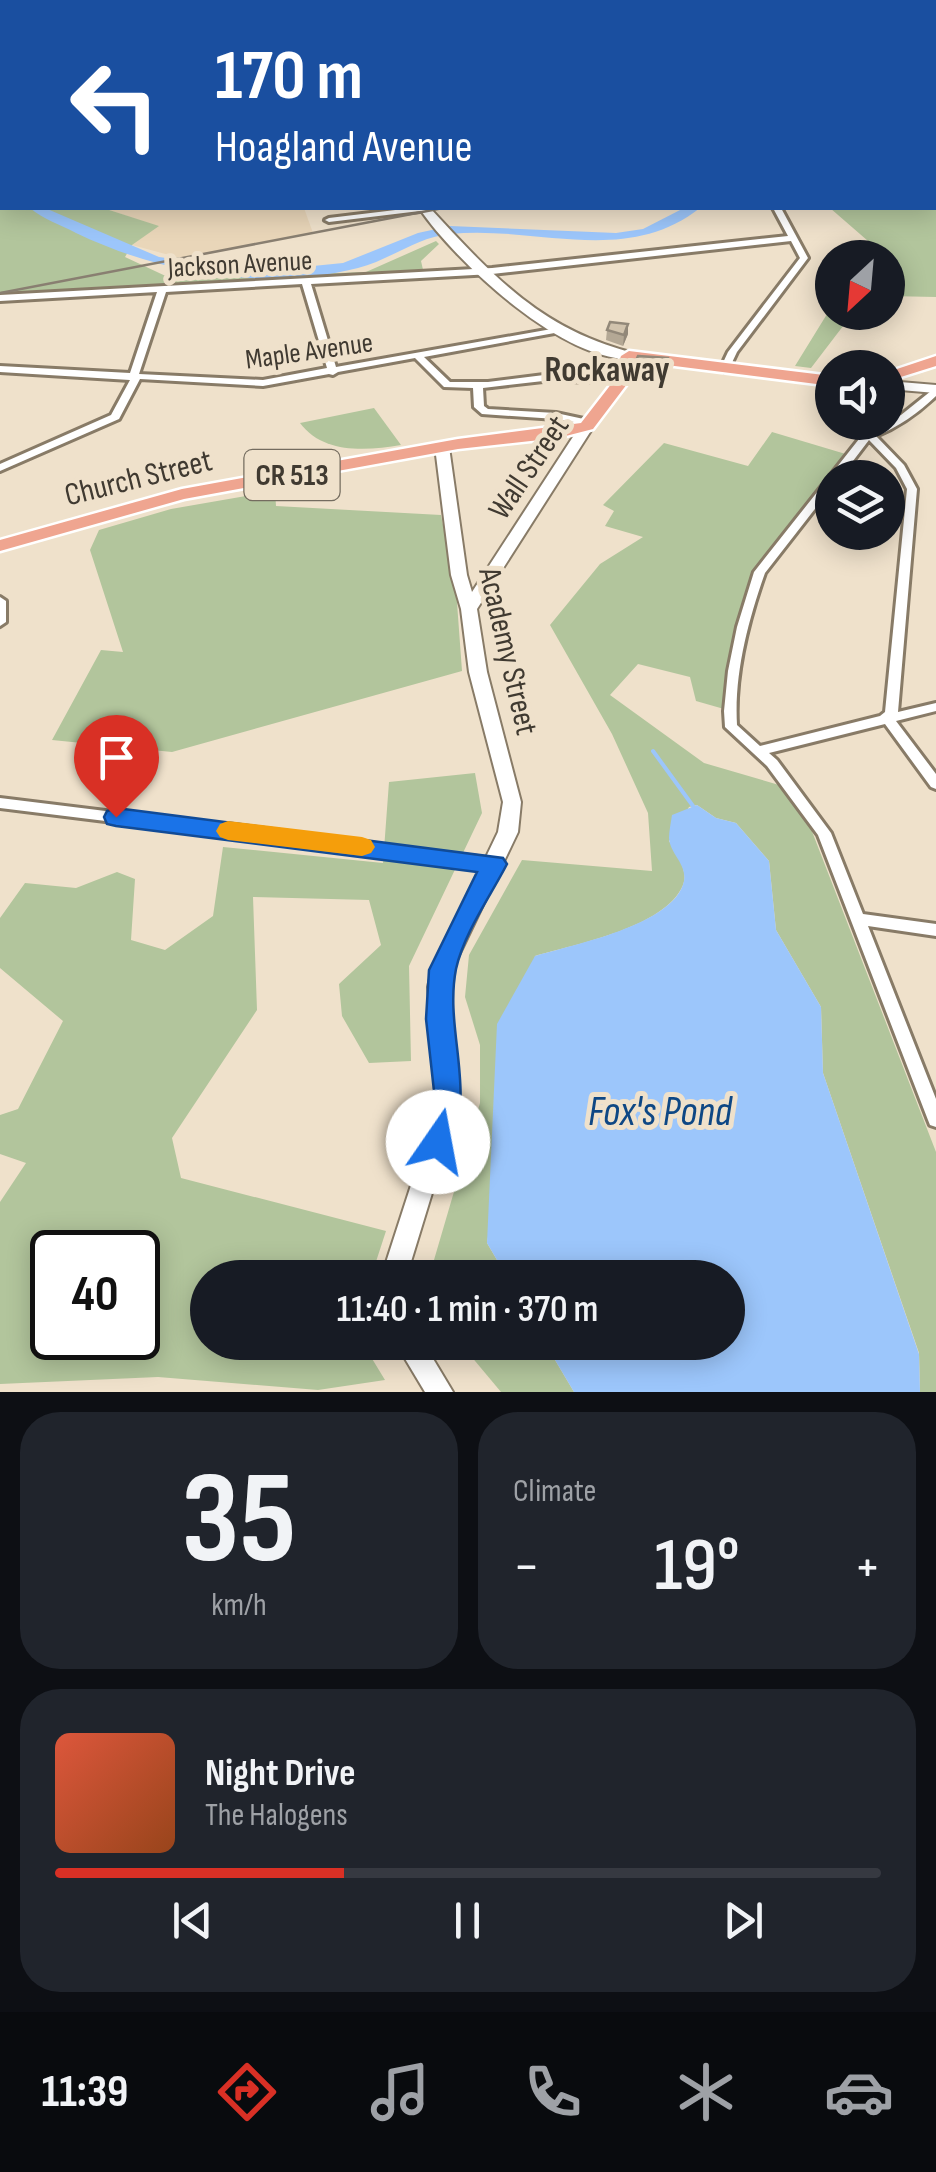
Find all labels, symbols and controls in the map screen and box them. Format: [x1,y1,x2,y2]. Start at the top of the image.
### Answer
text: 170 m [215,35,363,119]
icon: left [50,40,180,170]
text: Hoagland Avenue [215,120,473,175]
north arrow [815,240,905,330]
map controls [815,240,905,550]
street label: Jackson Avenue [166,244,313,285]
street label: Maple Avenue [243,326,375,377]
district label: Rockaway [545,349,670,392]
button: sound [815,350,905,440]
street label: Wall Street [480,409,578,527]
street label: Church Street [61,441,216,516]
road number: CR 513 [244,450,340,500]
button: layers [815,460,905,550]
street label: Academy Street [469,563,546,739]
pin [74,715,159,818]
icon: arrive [89,730,144,785]
water label: Fox's Pond [588,1087,734,1138]
position arrow [386,1090,490,1194]
speed limit sign: 40 [30,1230,160,1360]
text: 11:40 · 1 min · 370 m [337,1287,598,1332]
text: 35 [181,1443,297,1599]
text: Climate [513,1472,596,1511]
text: 19° [654,1521,740,1612]
text: − [513,1534,540,1601]
text: + [854,1534,881,1601]
text: km/h [211,1586,267,1625]
text: Night Drive [205,1751,356,1796]
text: The Halogens [205,1796,348,1835]
icon: previous [165,1893,220,1948]
icon: pause [440,1893,495,1948]
icon: next [716,1893,771,1948]
icon: directions [212,2057,282,2127]
icon: music [365,2057,435,2127]
icon: phone [518,2057,588,2127]
icon: climate [671,2057,741,2127]
icon: car [824,2057,894,2127]
text: 11:39 [42,2065,128,2120]

